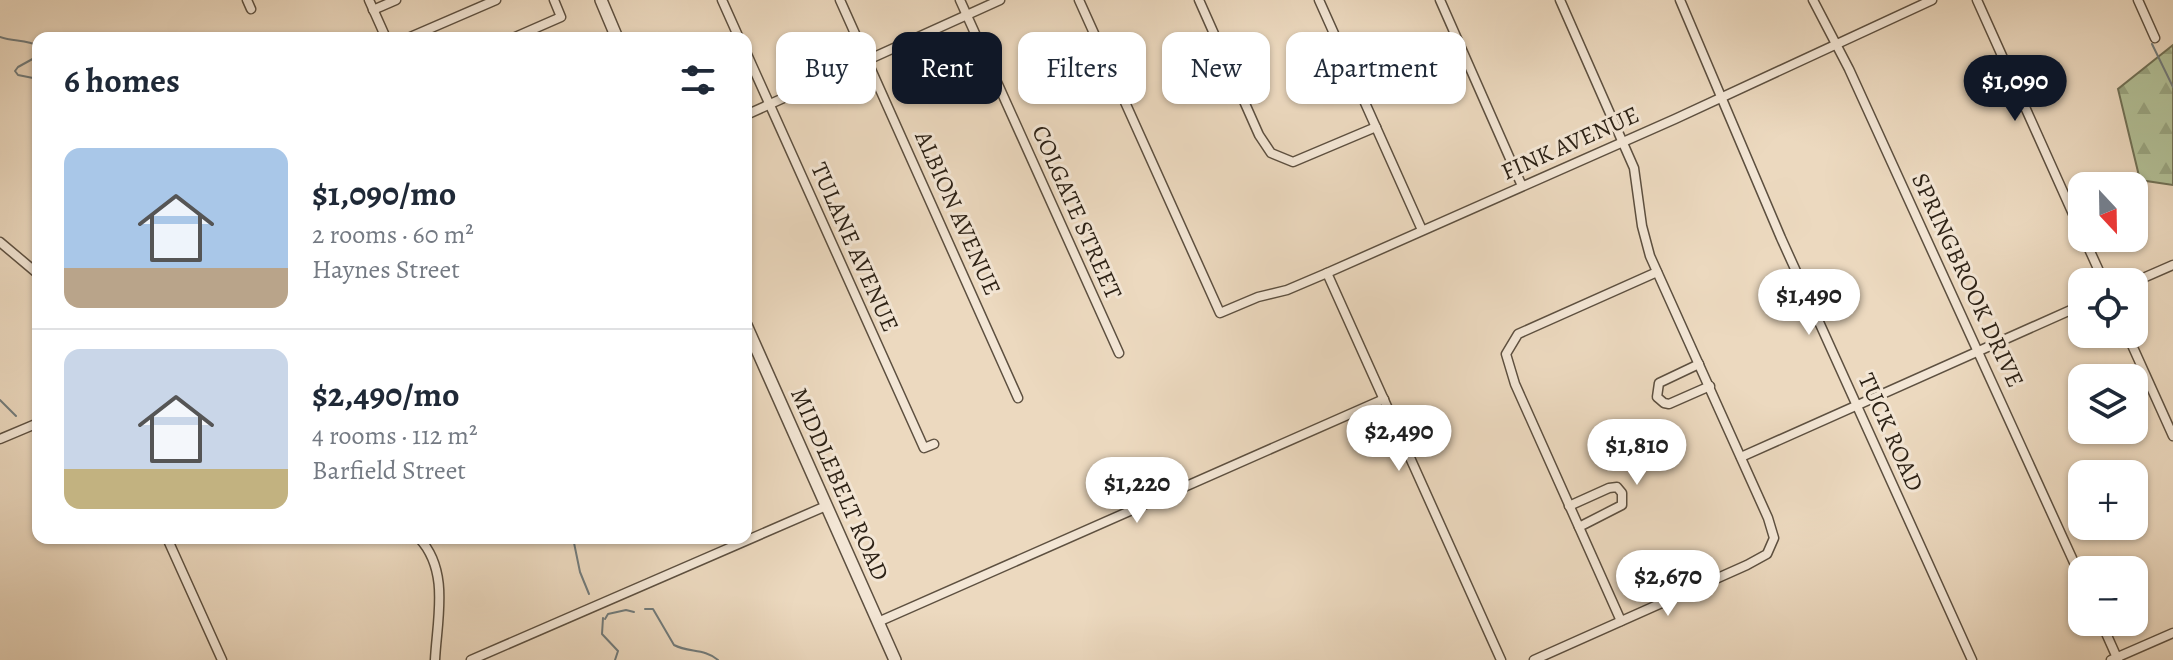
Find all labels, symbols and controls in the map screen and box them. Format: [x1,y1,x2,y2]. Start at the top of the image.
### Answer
chip: Buy [776,32,876,104]
chip: Rent [892,32,1002,104]
chip: Filters [1018,32,1146,104]
chip: New [1162,32,1270,104]
chip: Apartment [1286,32,1466,104]
pin: $1,090 [1950,55,2080,123]
text: 6 homes [64,57,180,104]
icon: filters [676,58,720,102]
text: $1,090 [1982,63,2048,98]
street label: FINK AVENUE [1496,98,1644,188]
street label: COLGATE STREET [1024,120,1130,304]
street label: ALBION AVENUE [907,125,1009,300]
street label: TULANE AVENUE [803,157,907,337]
street label: SPRINGBROOK DRIVE [1904,167,2032,393]
text: $1,090/mo [312,170,456,217]
north arrow [2068,172,2148,252]
map controls [2068,172,2148,636]
icon: home [128,180,224,276]
text: 2 rooms · 60 m² [312,217,474,252]
text: Haynes Street [312,252,460,287]
button: locate [2068,268,2148,348]
pin: $1,490 [1744,269,1874,337]
text: $1,490 [1776,277,1842,312]
button: layers [2068,364,2148,444]
street label: TUCK ROAD [1851,368,1931,496]
text: $2,490/mo [312,371,459,418]
icon: home [128,381,224,477]
street label: MIDDLEBELT ROAD [783,383,897,585]
pin: $2,490 [1334,405,1464,473]
text: $2,490 [1364,413,1434,448]
text: 4 rooms · 112 m² [312,418,478,453]
pin: $1,810 [1572,419,1702,487]
text: $1,810 [1605,427,1669,462]
text: Barfield Street [312,453,466,488]
pin: $1,220 [1072,457,1202,525]
button: + [2068,460,2148,540]
text: $1,220 [1104,465,1170,500]
pin: $2,670 [1603,550,1733,618]
button: − [2068,556,2148,636]
text: $2,670 [1634,558,1702,593]

